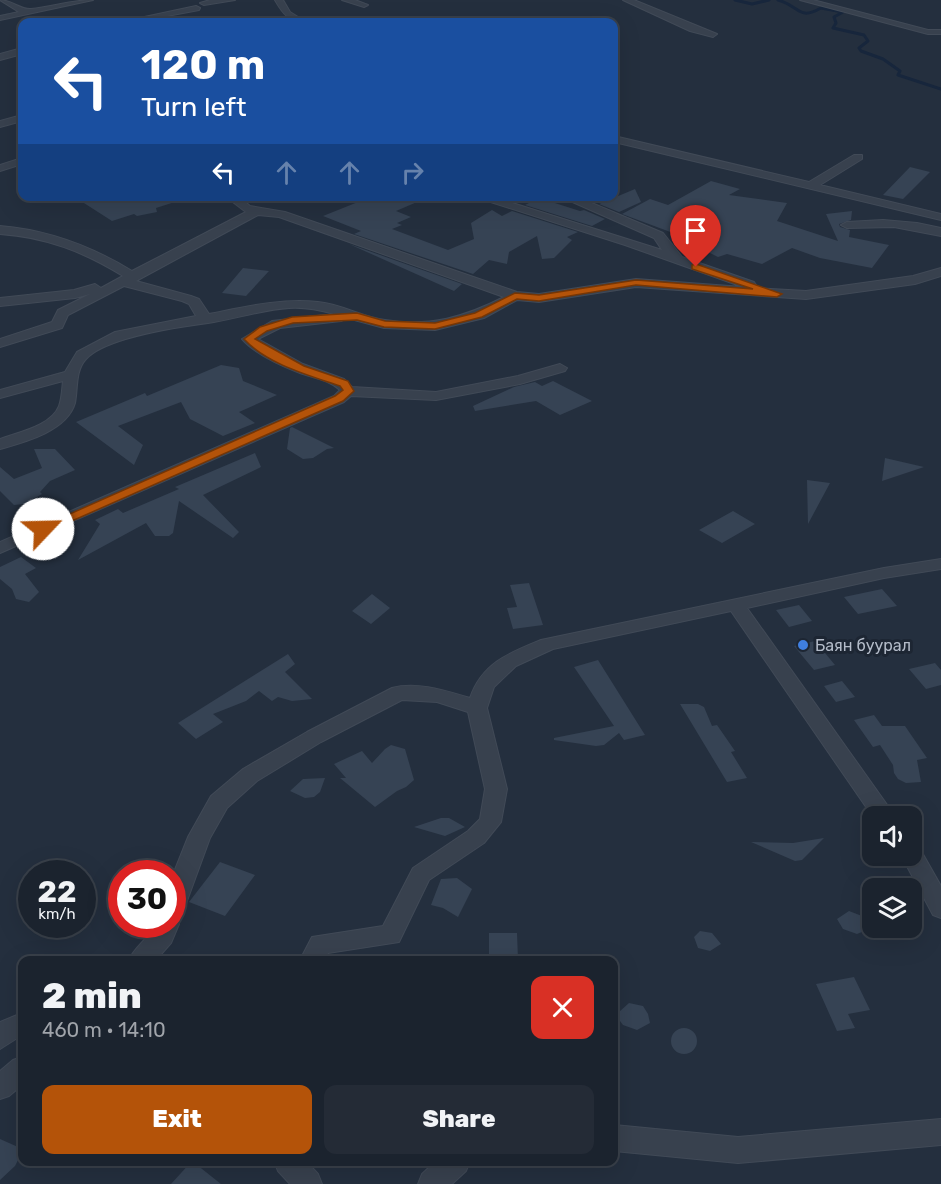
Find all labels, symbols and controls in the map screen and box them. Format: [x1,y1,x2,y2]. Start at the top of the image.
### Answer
text: 120 m [141,40,265,90]
icon: left [42,42,120,120]
text: Turn left [141,91,246,123]
icon: left [207,156,240,189]
icon: ahead [270,156,303,189]
icon: ahead [333,156,366,189]
icon: right [396,156,429,189]
pin [670,205,721,267]
icon: arrive [679,214,712,247]
position arrow [11,497,75,561]
place label: Баян буурал [815,636,911,655]
marker: Баян буурал [796,638,810,652]
map controls [862,806,922,938]
button: sound [862,806,922,866]
speed limit sign: 30 [108,860,186,938]
text: 22 [38,874,77,910]
button: layers [862,878,922,938]
text: km/h [38,905,76,923]
text: 2 min [42,974,142,1017]
button: close [531,976,594,1039]
text: 460 m · 14:10 [42,1018,166,1042]
button: Exit [42,1085,312,1154]
button: Share [324,1085,594,1154]

